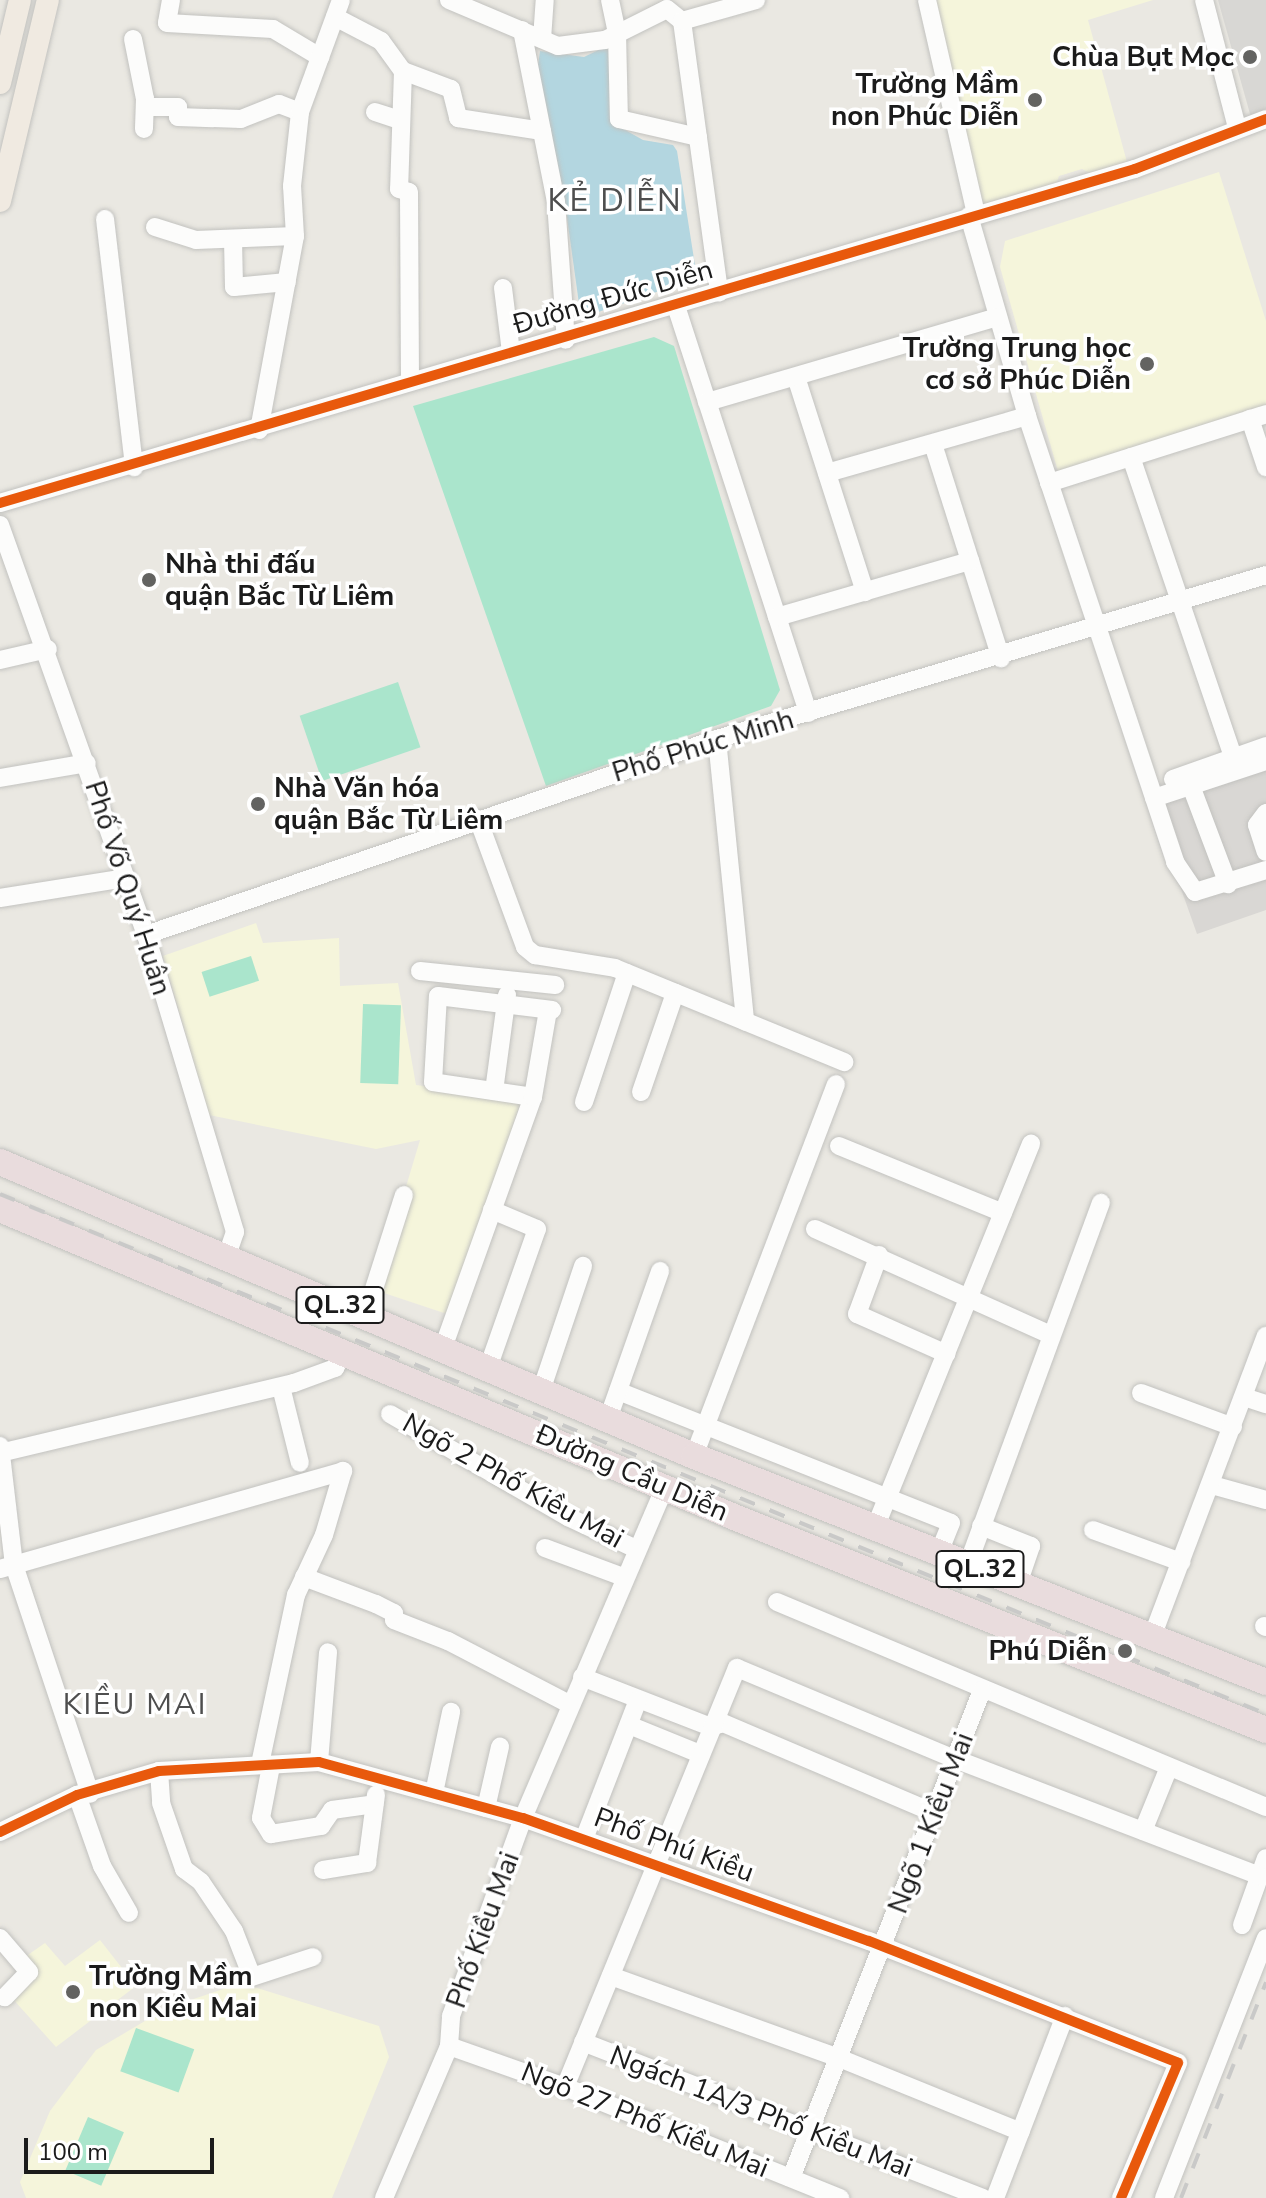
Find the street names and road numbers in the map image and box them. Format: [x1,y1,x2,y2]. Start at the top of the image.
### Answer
street label: Đường Đức Diễn [509,252,717,342]
street label: Phố Phúc Minh [608,702,798,790]
street label: Phố Võ Quý Huân [78,777,178,999]
road number: QL.32 [294,1283,386,1327]
street label: Ngõ 2 Phố Kiều Mai [397,1406,629,1556]
street label: Đường Cầu Diễn [531,1417,733,1529]
road number: QL.32 [934,1547,1026,1591]
street label: Ngõ 1 Kiều Mai [881,1728,981,1918]
street label: Phố Phú Kiều [590,1801,758,1889]
street label: Phố Kiều Mai [439,1847,527,2013]
street label: Ngách 1A/3 Phố Kiều Mai [605,2039,917,2185]
street label: Ngõ 27 Phố Kiều Mai [516,2055,774,2185]

